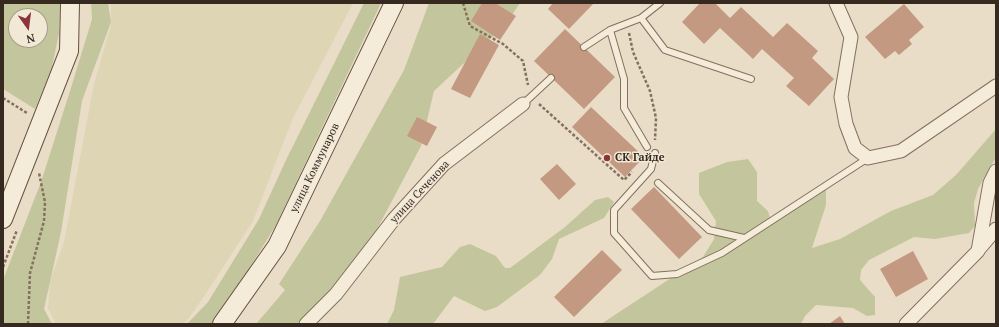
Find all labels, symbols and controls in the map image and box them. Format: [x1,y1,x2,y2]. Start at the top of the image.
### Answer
north arrow [8,8,48,48]
text: N [25,31,36,46]
street label: улица Коммунаров [288,121,342,215]
place label: СК Гайде [615,151,665,165]
marker: СК Гайде [602,153,612,163]
street label: улица Сеченова [388,158,452,226]

